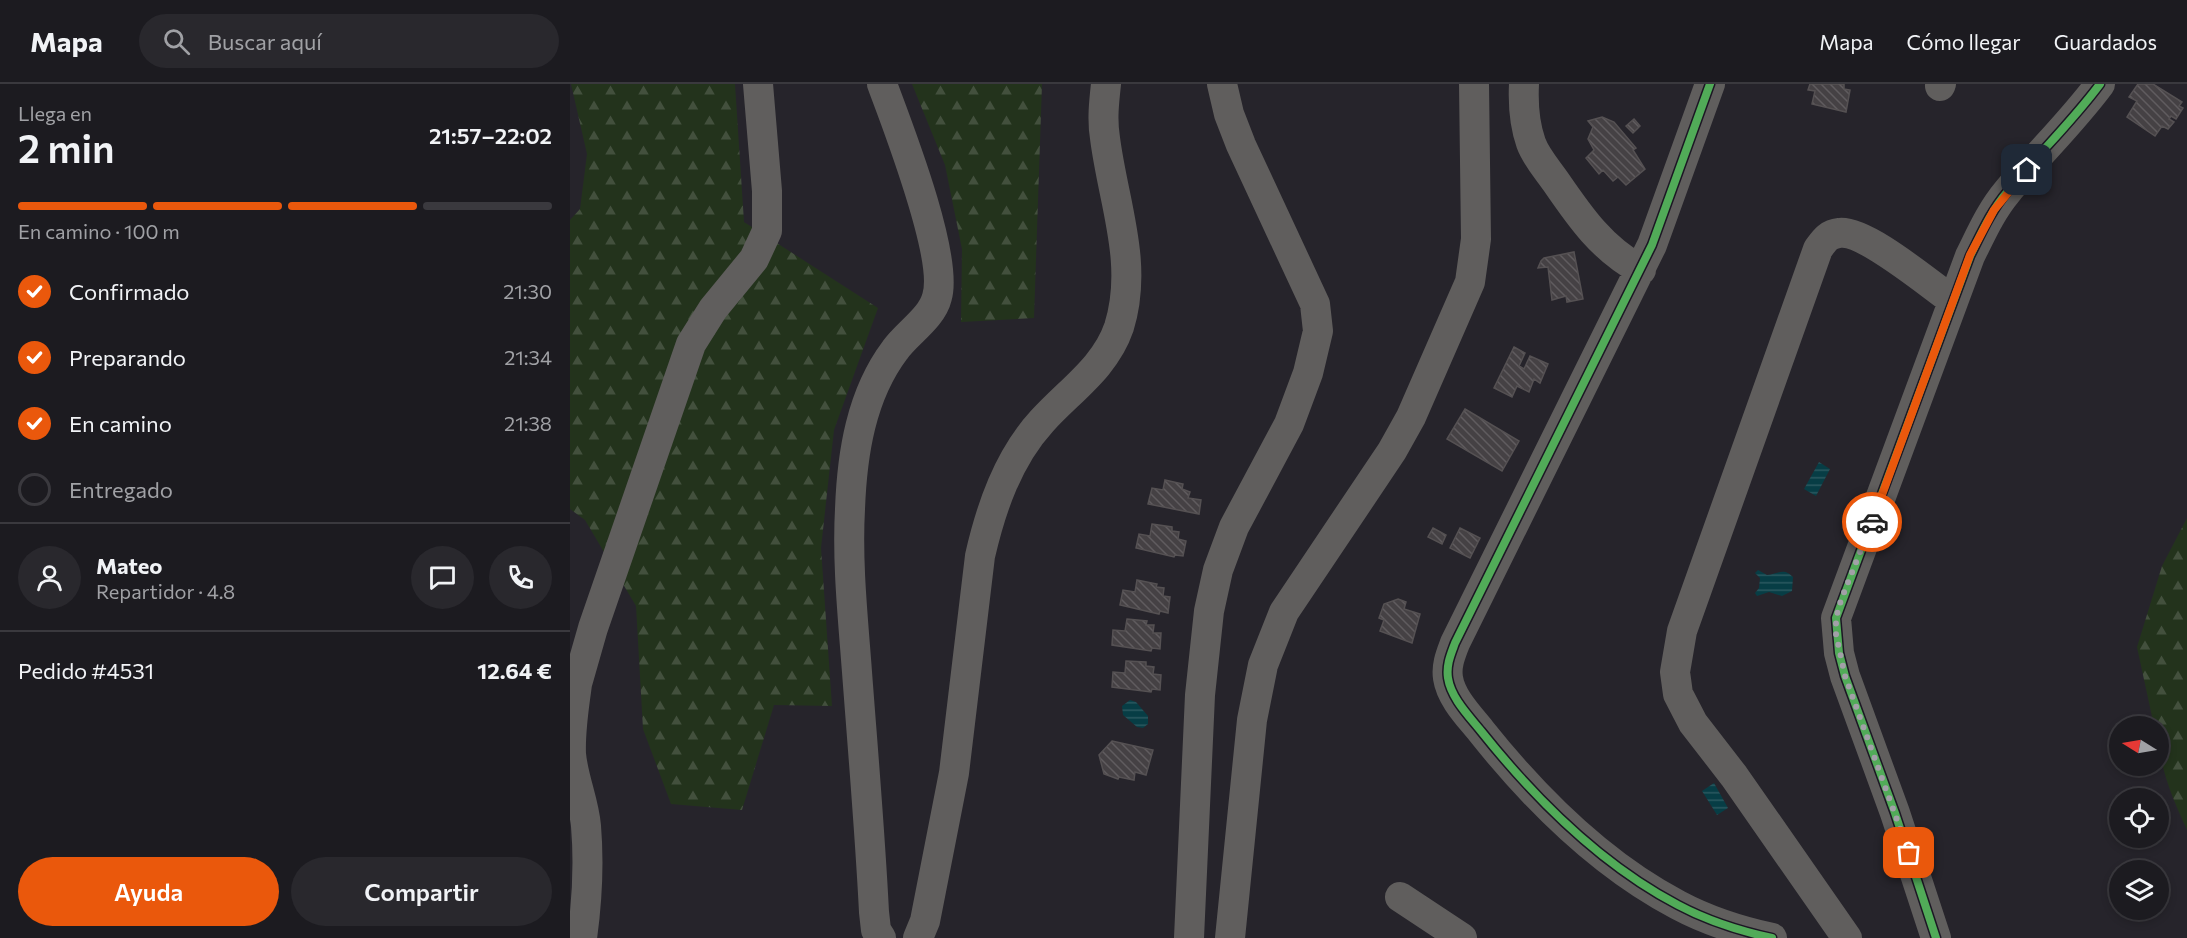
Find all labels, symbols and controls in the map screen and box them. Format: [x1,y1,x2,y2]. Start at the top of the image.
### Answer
search box [139,14,559,68]
text: Mapa [30,24,103,58]
icon: search [160,25,193,58]
text: Buscar aquí [208,28,322,55]
text: Mapa [1819,29,1874,54]
text: Cómo llegar [1907,29,2021,54]
text: Guardados [2054,29,2157,54]
text: Llega en [18,101,92,125]
text: 21:57–22:02 [429,122,552,149]
text: 2 min [18,123,115,171]
pin [2001,144,2052,195]
icon: home [2010,153,2043,186]
text: En camino · 100 m [18,219,180,243]
icon: check [18,275,51,308]
text: Confirmado [69,278,190,305]
text: 21:30 [503,279,552,303]
icon: check [18,341,51,374]
text: Preparando [69,344,186,371]
text: 21:34 [504,345,552,369]
icon: check [18,407,51,440]
text: En camino [69,410,172,437]
text: 21:38 [504,411,552,435]
text: Entregado [69,476,173,503]
courier [1842,492,1902,552]
icon: car [1856,506,1889,539]
button: person [18,546,81,609]
button: chat [411,546,474,609]
button: phone [489,546,552,609]
text: Mateo [96,552,163,579]
text: Repartidor · 4.8 [96,579,235,603]
text: Pedido #4531 [18,657,154,684]
text: 12.64 € [477,657,552,684]
north arrow [2109,716,2169,776]
map controls [2109,716,2169,920]
button: locate [2109,788,2169,848]
pin [1883,827,1934,878]
icon: bag [1892,836,1925,869]
button: Ayuda [18,857,279,926]
button: Compartir [291,857,552,926]
button: layers [2109,860,2169,920]

